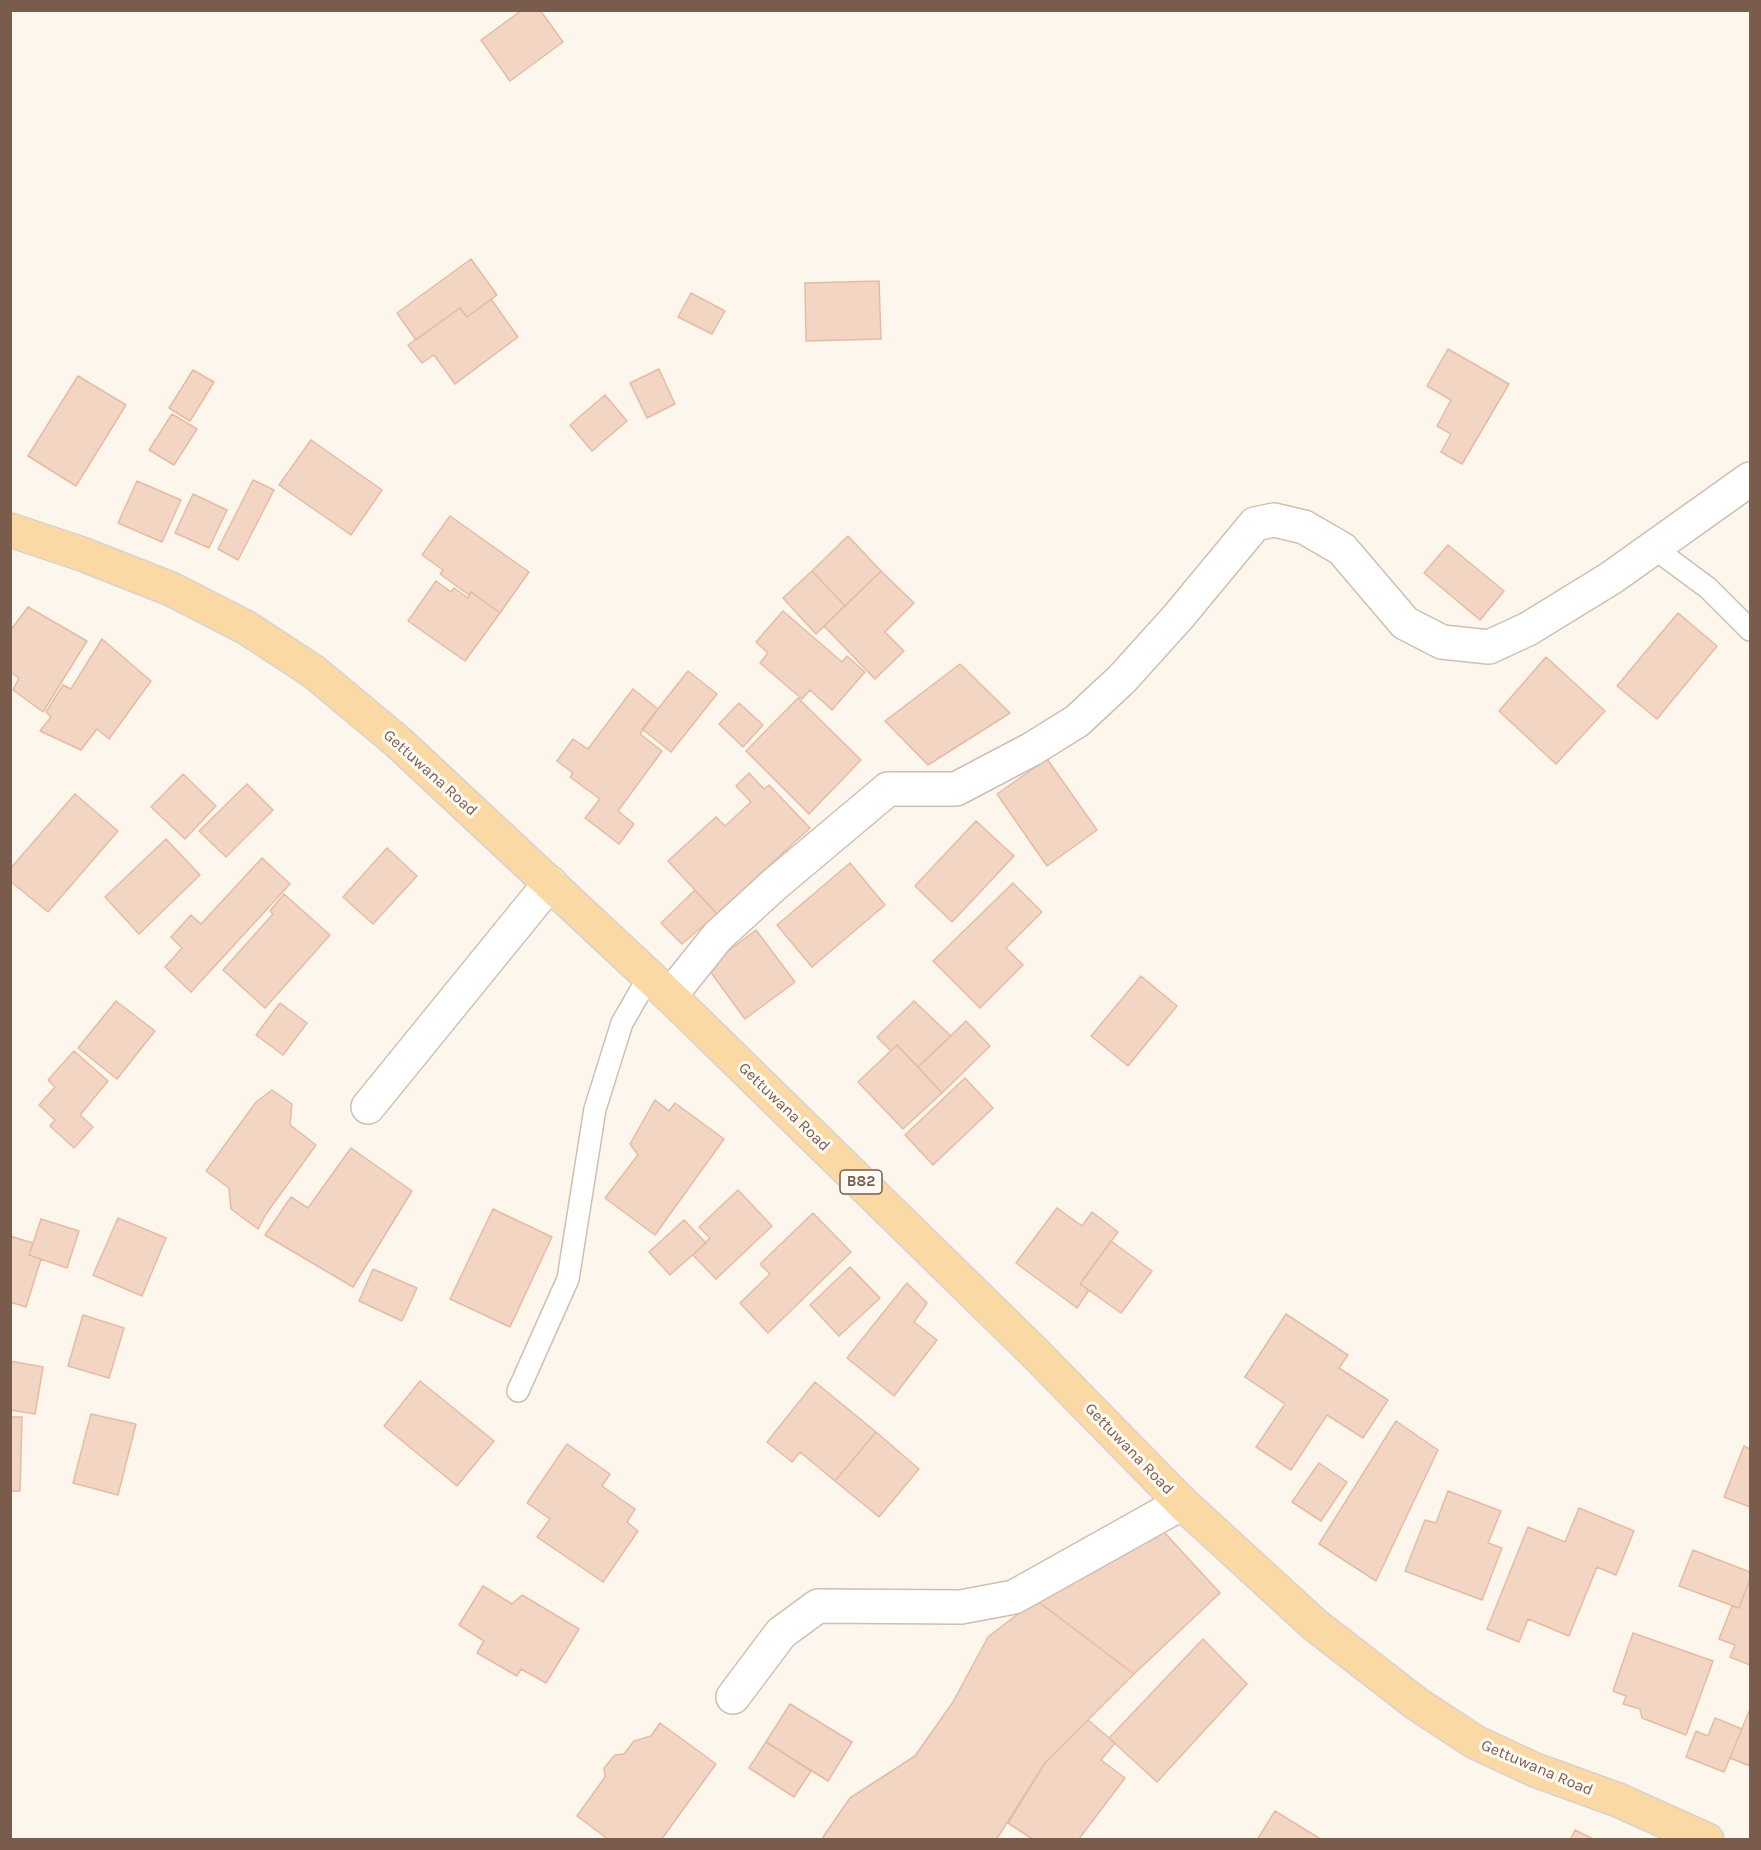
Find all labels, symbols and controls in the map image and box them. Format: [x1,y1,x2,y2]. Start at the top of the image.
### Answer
street label: Gettuwana Road [379,726,481,820]
street label: Gettuwana Road [734,1059,834,1155]
road number: B82 [840,1170,882,1194]
street label: Gettuwana Road [1081,1399,1177,1499]
street label: Gettuwana Road [1478,1736,1596,1800]

